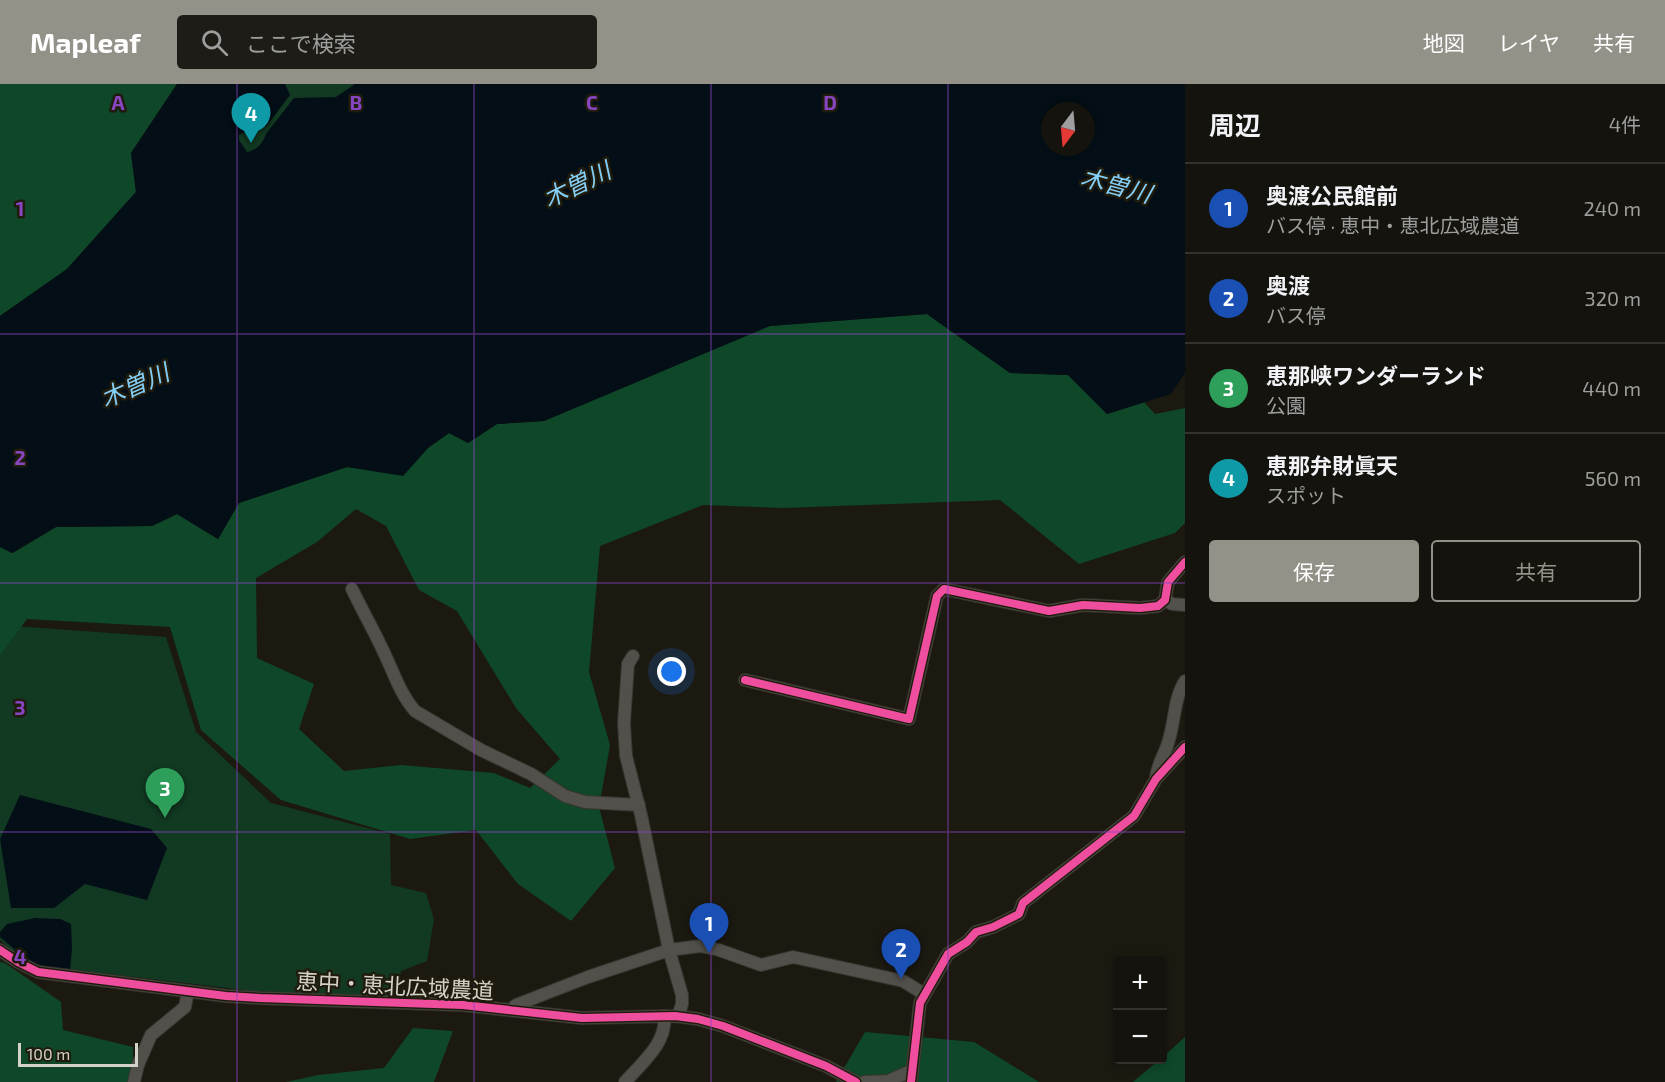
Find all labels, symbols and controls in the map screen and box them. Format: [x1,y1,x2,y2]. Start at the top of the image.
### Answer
search box [177,15,597,69]
text: Mapleaf [30,25,141,59]
icon: search [198,26,231,59]
text: ここで検索 [246,30,356,56]
text: 地図 [1423,30,1465,55]
text: レイヤ [1498,30,1560,55]
text: 共有 [1593,30,1635,55]
text: A [111,90,125,114]
text: B [350,90,362,114]
text: C [586,90,598,114]
text: D [823,90,837,114]
pin: 4 [232,94,270,143]
north arrow [1041,102,1095,156]
text: 周辺 [1209,109,1261,140]
text: 4件 [1609,112,1641,136]
water label: 木曽川 [538,154,618,212]
water label: 木曽川 [1078,161,1158,209]
text: 奥渡公民館前 [1266,182,1398,208]
text: 1 [16,196,24,220]
text: 1 [1224,196,1233,220]
text: 240 m [1583,196,1641,220]
text: バス停 · 恵中・恵北広域農道 [1266,213,1520,237]
text: 奥渡 [1266,272,1310,298]
text: 2 [1223,286,1234,310]
text: 320 m [1585,286,1641,310]
text: バス停 [1266,303,1326,327]
water label: 木曽川 [96,356,176,413]
text: 恵那峡ワンダーランド [1266,362,1486,388]
text: 3 [1223,376,1234,400]
text: 440 m [1582,376,1641,400]
text: 公園 [1266,393,1306,417]
text: 2 [14,445,26,469]
text: 恵那弁財眞天 [1266,452,1398,478]
text: 4 [1222,466,1235,490]
text: 560 m [1585,466,1641,490]
text: スポット [1266,483,1346,507]
button: 保存 [1209,540,1419,602]
button: 共有 [1431,540,1641,602]
your location [657,657,686,686]
text: 3 [14,695,26,719]
pin: 3 [146,768,184,818]
pin: 1 [690,904,728,953]
pin: 2 [882,930,920,979]
text: 4 [14,944,27,968]
map controls [1113,956,1167,1064]
button: + [1113,956,1167,1010]
street label: 恵中・恵北広域農道 [295,967,495,1003]
button: − [1113,1010,1167,1064]
scale bar [18,1040,138,1068]
text: 100 m [27,1044,70,1063]

